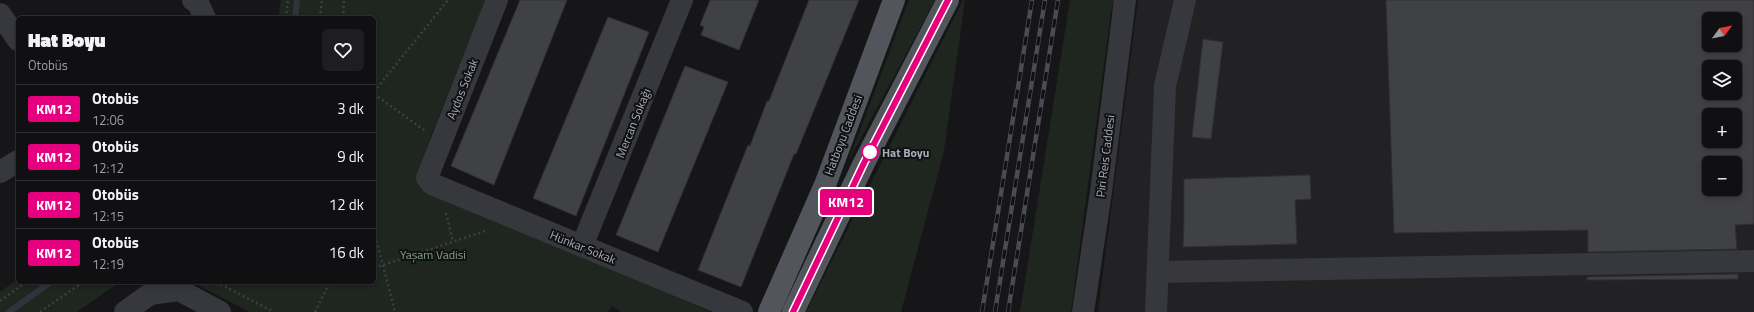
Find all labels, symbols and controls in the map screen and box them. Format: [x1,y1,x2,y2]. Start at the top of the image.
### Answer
north arrow [1702,12,1742,52]
map controls [1702,12,1742,196]
text: Hat Boyu [28,25,105,54]
button: heart [322,29,364,71]
text: Otobüs [28,55,68,75]
street label: Aydos Sokak [441,56,483,122]
button: layers [1702,60,1742,100]
street label: Mercan Sokağı [610,85,656,161]
text: Otobüs [92,87,139,110]
street label: Hatboyu Caddesi [819,92,867,178]
text: 3 dk [337,97,364,120]
text: KM12 [36,98,72,119]
button: + [1702,108,1742,148]
text: 12:06 [92,110,124,130]
street label: Piri Reis Caddesi [1091,114,1119,198]
text: Otobüs [92,135,139,158]
marker: Hat Boyu [861,143,879,161]
place label: Hat Boyu [882,143,929,162]
text: 9 dk [337,145,364,168]
text: KM12 [36,146,72,167]
button: − [1702,156,1742,196]
text: 12:12 [92,158,124,178]
text: Otobüs [92,183,139,206]
line badge: KM12 [818,189,874,215]
text: KM12 [828,191,864,212]
text: 12 dk [329,193,364,216]
text: KM12 [36,194,72,215]
text: 12:15 [92,206,124,226]
street label: Hünkar Sokak [547,225,619,269]
text: Otobüs [92,231,139,254]
text: 16 dk [329,241,364,264]
text: KM12 [36,242,72,263]
park label: Yaşam Vadisi [400,245,466,264]
text: 12:19 [92,254,124,274]

